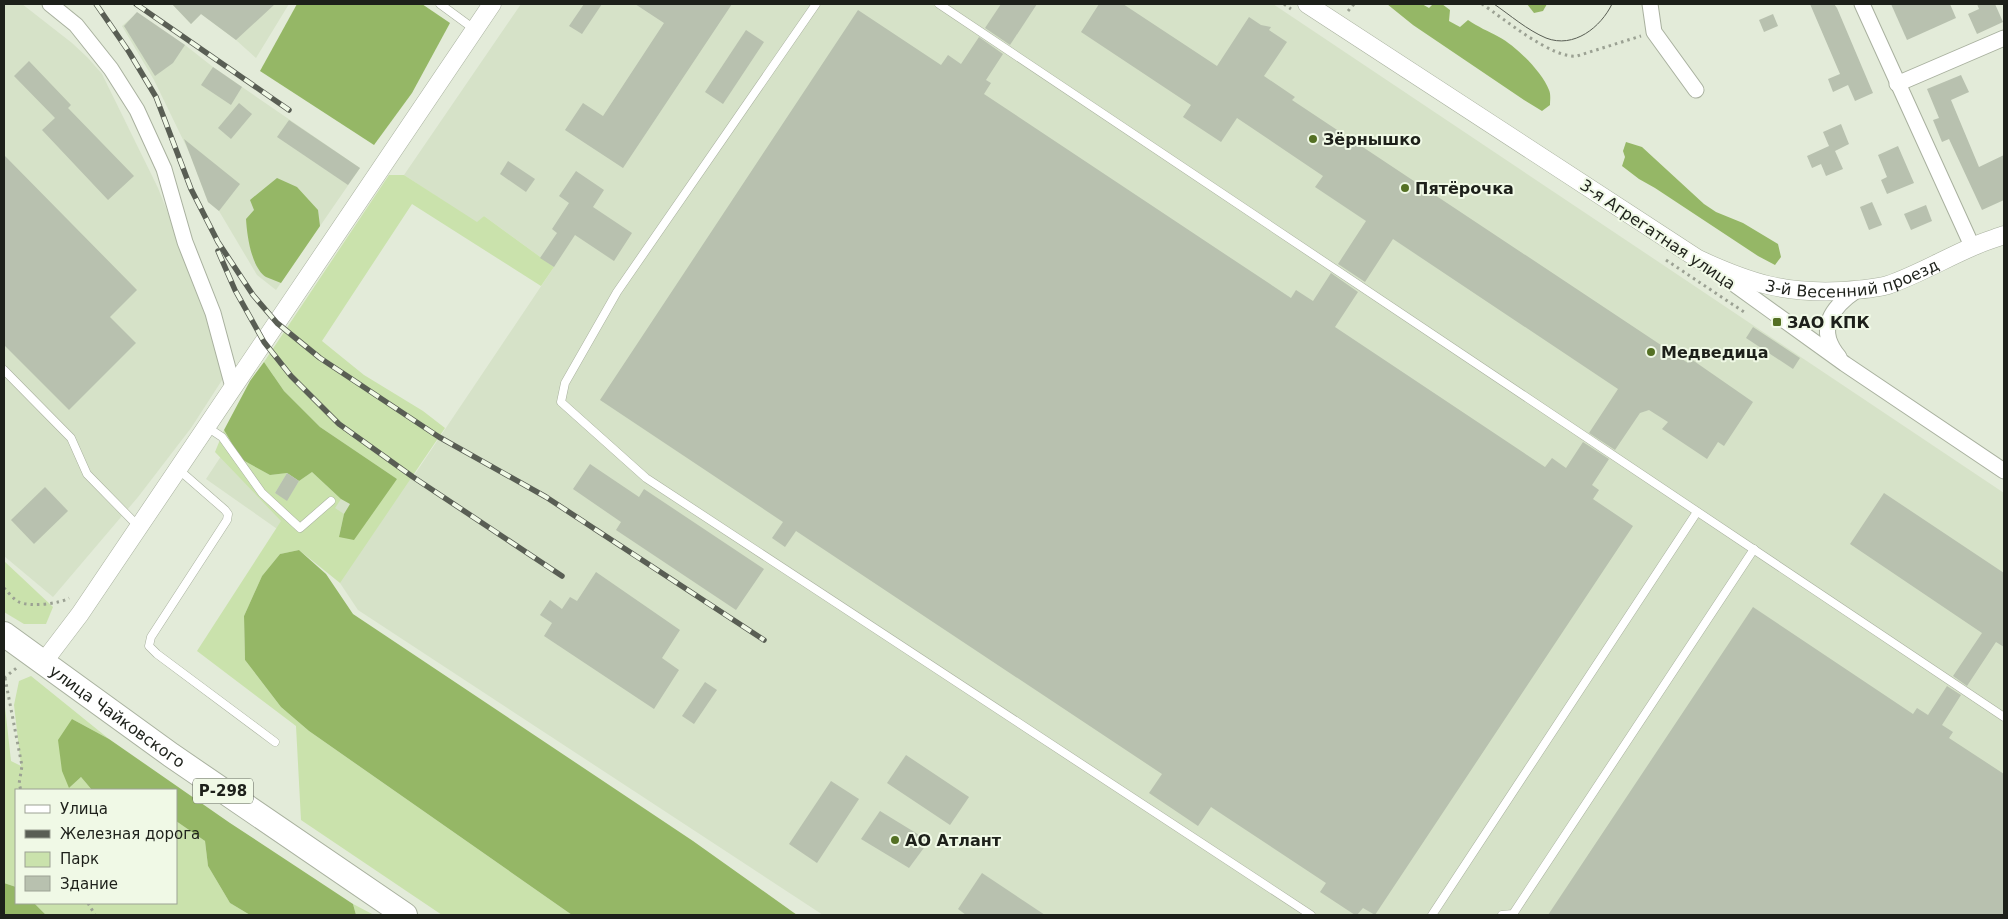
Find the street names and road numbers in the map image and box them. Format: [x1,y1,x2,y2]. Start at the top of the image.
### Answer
street label: 3-я Агрегатная улица [1576,175,1739,294]
street label: 3-й Весенний проезд [1763,255,1942,302]
street label: улица Чайковского [46,661,188,772]
road number: Р-298 [193,778,253,804]

